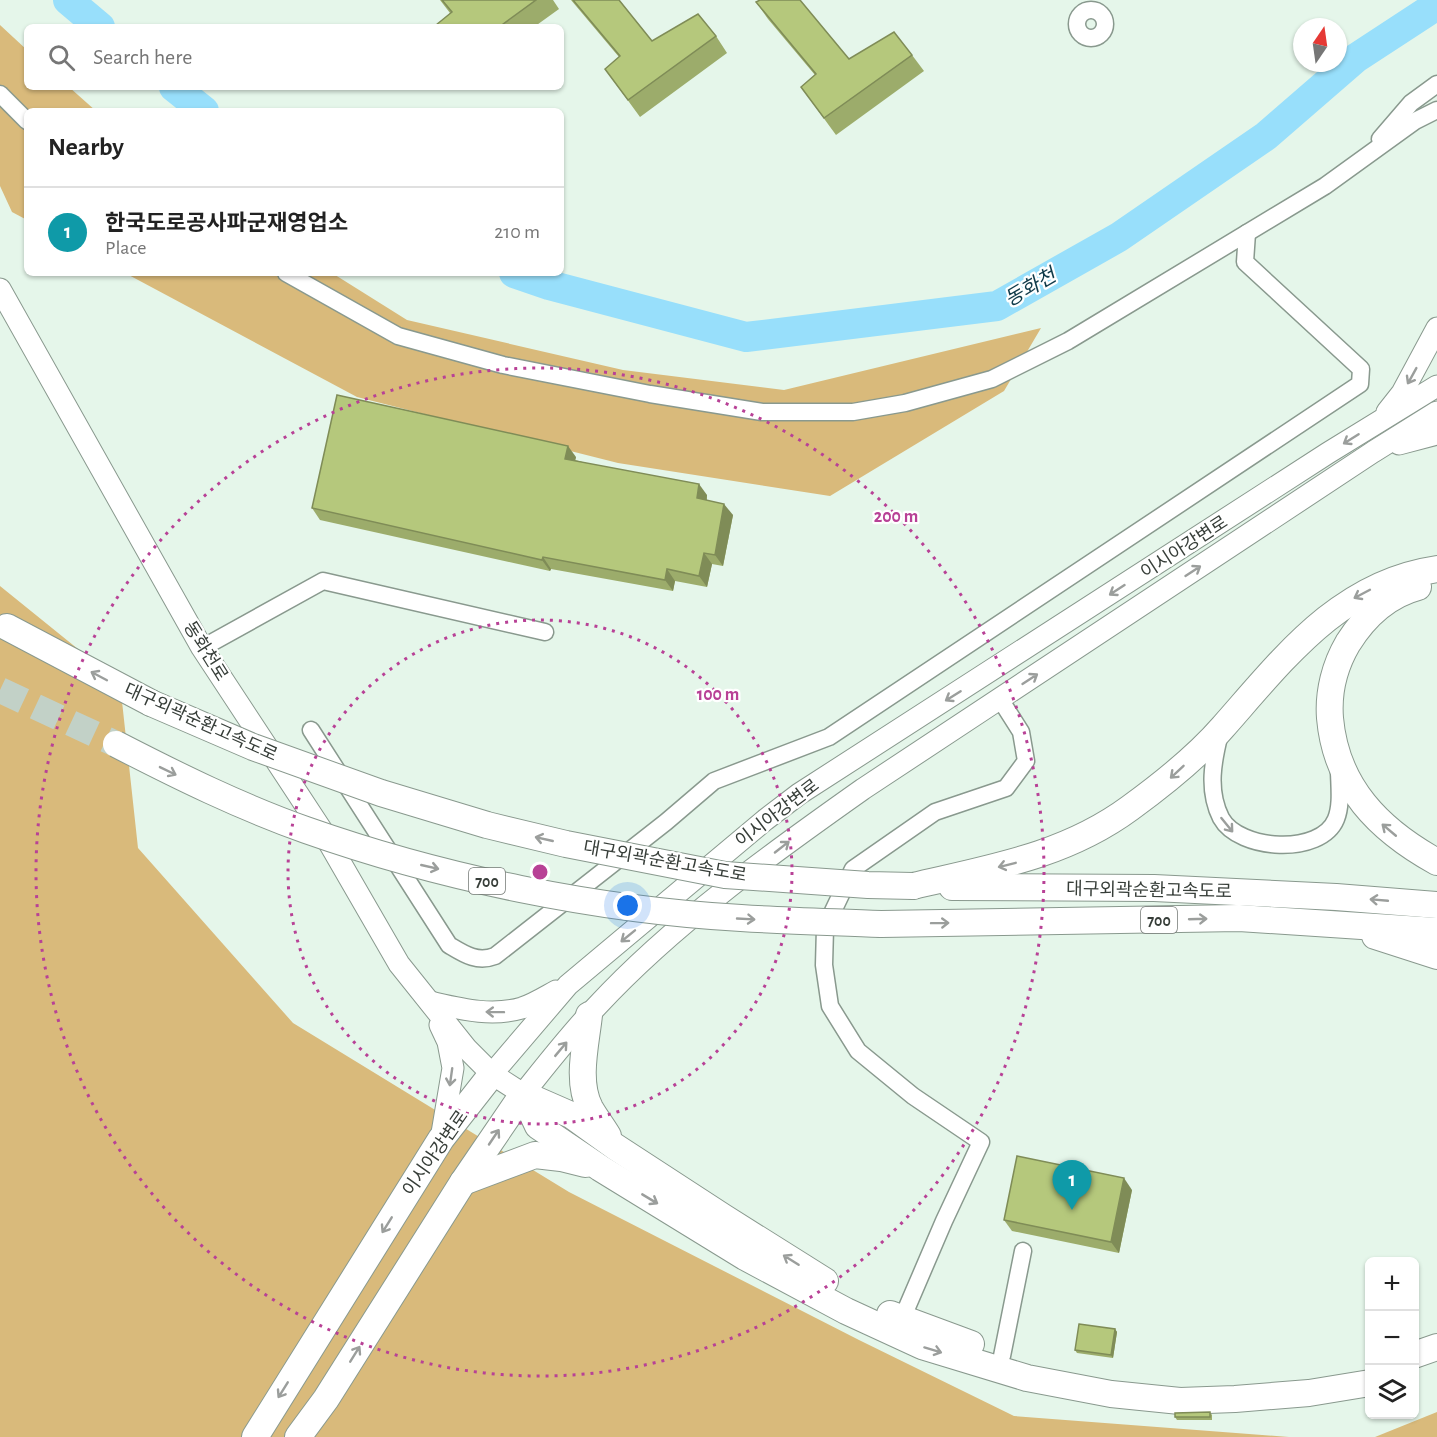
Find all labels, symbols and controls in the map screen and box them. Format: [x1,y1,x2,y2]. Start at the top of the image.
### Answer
north arrow [1293,18,1347,72]
search box [24,24,564,90]
icon: search [45,41,78,74]
text: Search here [93,46,192,68]
text: Nearby [48,134,124,160]
text: 한국도로공사파군재영업소 [105,212,348,234]
text: 1 [64,222,71,242]
text: 210 m [494,222,540,242]
text: Place [105,238,146,258]
water label: 동화천 [1001,263,1062,310]
one-way arrow [1406,367,1418,384]
one-way arrow [1343,433,1360,445]
text: 200 m [874,508,918,526]
street label: 이시아강변로 [1137,512,1231,582]
one-way arrow [1184,565,1201,578]
one-way arrow [1109,585,1126,597]
one-way arrow [1354,588,1371,600]
street label: 동화천로 [180,618,231,684]
one-way arrow [91,669,109,681]
one-way arrow [1021,673,1038,685]
street label: 대구외곽순환고속도로 [121,679,281,765]
text: 100 m [697,686,739,704]
one-way arrow [945,690,962,702]
one-way arrow [159,765,177,777]
one-way arrow [1169,765,1184,779]
street label: 이시아강변로 [731,775,823,851]
one-way arrow [1221,817,1234,833]
one-way arrow [1381,823,1397,836]
one-way arrow [535,832,554,844]
street label: 대구외곽순환고속도로 [582,837,748,885]
one-way arrow [773,841,789,854]
one-way arrow [998,860,1017,871]
one-way arrow [419,862,439,873]
centre of rings [530,862,550,882]
road number: 700 [469,868,505,894]
street label: 대구외곽순환고속도로 [1066,879,1232,901]
your location [613,891,642,920]
one-way arrow [1369,895,1389,906]
road number: 700 [1141,907,1177,933]
one-way arrow [736,913,755,924]
one-way arrow [1187,914,1207,925]
one-way arrow [929,918,949,929]
one-way arrow [620,929,636,942]
one-way arrow [485,1006,505,1018]
one-way arrow [554,1041,567,1057]
one-way arrow [446,1067,457,1087]
street label: 이시아강변로 [398,1107,472,1199]
one-way arrow [488,1129,500,1145]
pin: 1 [1052,1160,1092,1210]
one-way arrow [641,1193,658,1205]
one-way arrow [380,1216,392,1233]
one-way arrow [782,1254,799,1267]
map controls [1365,1257,1419,1419]
button: + [1365,1257,1419,1311]
button: − [1365,1311,1419,1365]
one-way arrow [923,1345,942,1356]
one-way arrow [349,1346,361,1363]
button: layers [1365,1365,1419,1419]
one-way arrow [277,1382,290,1399]

